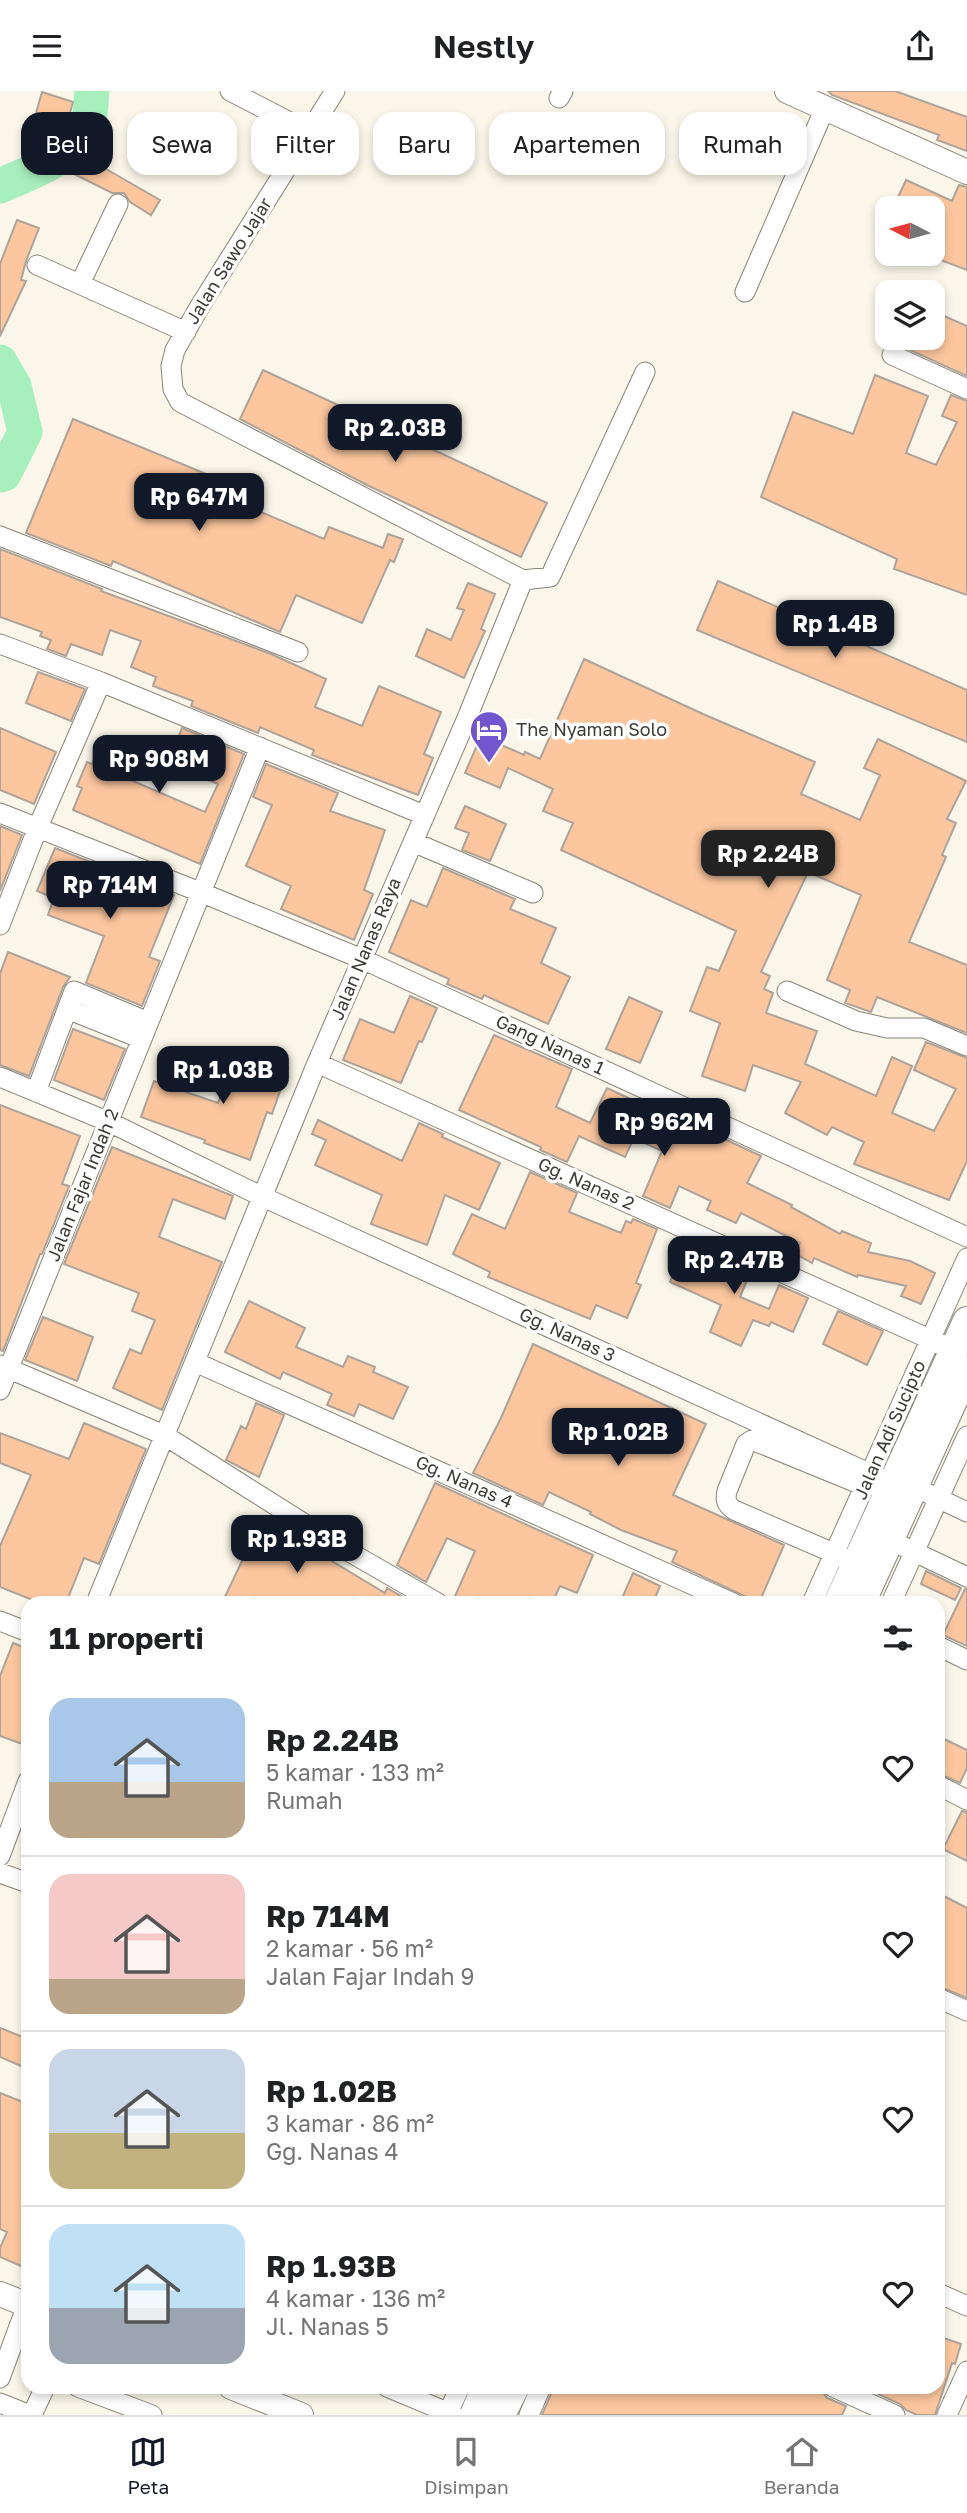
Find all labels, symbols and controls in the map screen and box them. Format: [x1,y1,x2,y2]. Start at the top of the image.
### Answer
icon: menu [28,27,66,65]
text: Nestly [433,27,534,65]
icon: share [901,27,939,65]
chip: Beli [21,112,113,175]
chip: Sewa [127,112,237,175]
chip: Filter [251,112,359,175]
chip: Baru [373,112,475,175]
chip: Apartemen [489,112,665,175]
chip: Rumah [679,112,807,175]
street label: Jalan Sawo Jajar [180,193,276,328]
north arrow [875,196,945,266]
map controls [875,196,945,350]
button: layers [875,280,945,350]
pin: Rp 2.03B [323,405,467,464]
text: Rp 2.03B [344,413,446,441]
pin: Rp 647M [134,473,264,533]
text: Rp 647M [150,482,248,510]
pin: Rp 1.4B [770,601,900,660]
text: Rp 1.4B [792,609,878,637]
hotel icon: The Nyaman Solo [468,709,510,764]
place label: The Nyaman Solo [516,718,667,740]
pin: Rp 908M [94,735,224,795]
text: Rp 908M [109,744,209,772]
pin: Rp 2.24B [696,831,840,890]
text: Rp 2.24B [717,839,819,867]
pin: Rp 714M [45,861,175,921]
text: Rp 714M [62,870,158,898]
street label: Jalan Nanas Raya [325,874,405,1023]
street label: Gang Nanas 1 [493,1009,608,1079]
pin: Rp 1.03B [151,1047,295,1106]
text: Rp 1.03B [173,1055,273,1083]
pin: Rp 962M [599,1098,729,1158]
street label: Jalan Fajar Indah 2 [41,1105,123,1264]
text: Rp 962M [614,1107,714,1135]
street label: Gg. Nanas 2 [535,1152,638,1214]
pin: Rp 2.47B [662,1237,806,1296]
text: Rp 2.47B [684,1245,784,1273]
street label: Gg. Nanas 3 [516,1302,619,1366]
street label: Jalan Adi Sucipto [849,1357,930,1503]
pin: Rp 1.02B [546,1409,690,1468]
text: Rp 1.02B [568,1417,668,1445]
street label: Gg. Nanas 4 [413,1450,516,1512]
pin: Rp 1.93B [225,1515,369,1575]
text: Rp 1.93B [247,1524,347,1552]
icon: filters [879,1619,917,1657]
text: 11 properti [49,1620,204,1656]
text: Rp 2.24B [266,1722,399,1758]
icon: home [105,1726,189,1810]
icon: heart [879,1749,917,1787]
text: 5 kamar · 133 m² [266,1758,444,1786]
text: Rumah [266,1786,343,1814]
text: Rp 714M [266,1898,390,1934]
icon: home [105,1902,189,1986]
icon: heart [879,1925,917,1963]
text: 2 kamar · 56 m² [266,1934,433,1962]
text: Jalan Fajar Indah 9 [266,1962,474,1990]
text: Rp 1.02B [266,2073,397,2109]
icon: home [105,2077,189,2161]
icon: heart [879,2100,917,2138]
text: 3 kamar · 86 m² [266,2109,434,2137]
text: Gg. Nanas 4 [266,2137,399,2165]
text: Rp 1.93B [266,2248,396,2284]
icon: home [105,2252,189,2336]
icon: heart [879,2275,917,2313]
text: 4 kamar · 136 m² [266,2284,445,2312]
text: Jl. Nanas 5 [266,2312,389,2340]
tab: Peta [128,2433,169,2498]
tab: Disimpan [424,2433,509,2498]
tab: Beranda [764,2433,839,2498]

